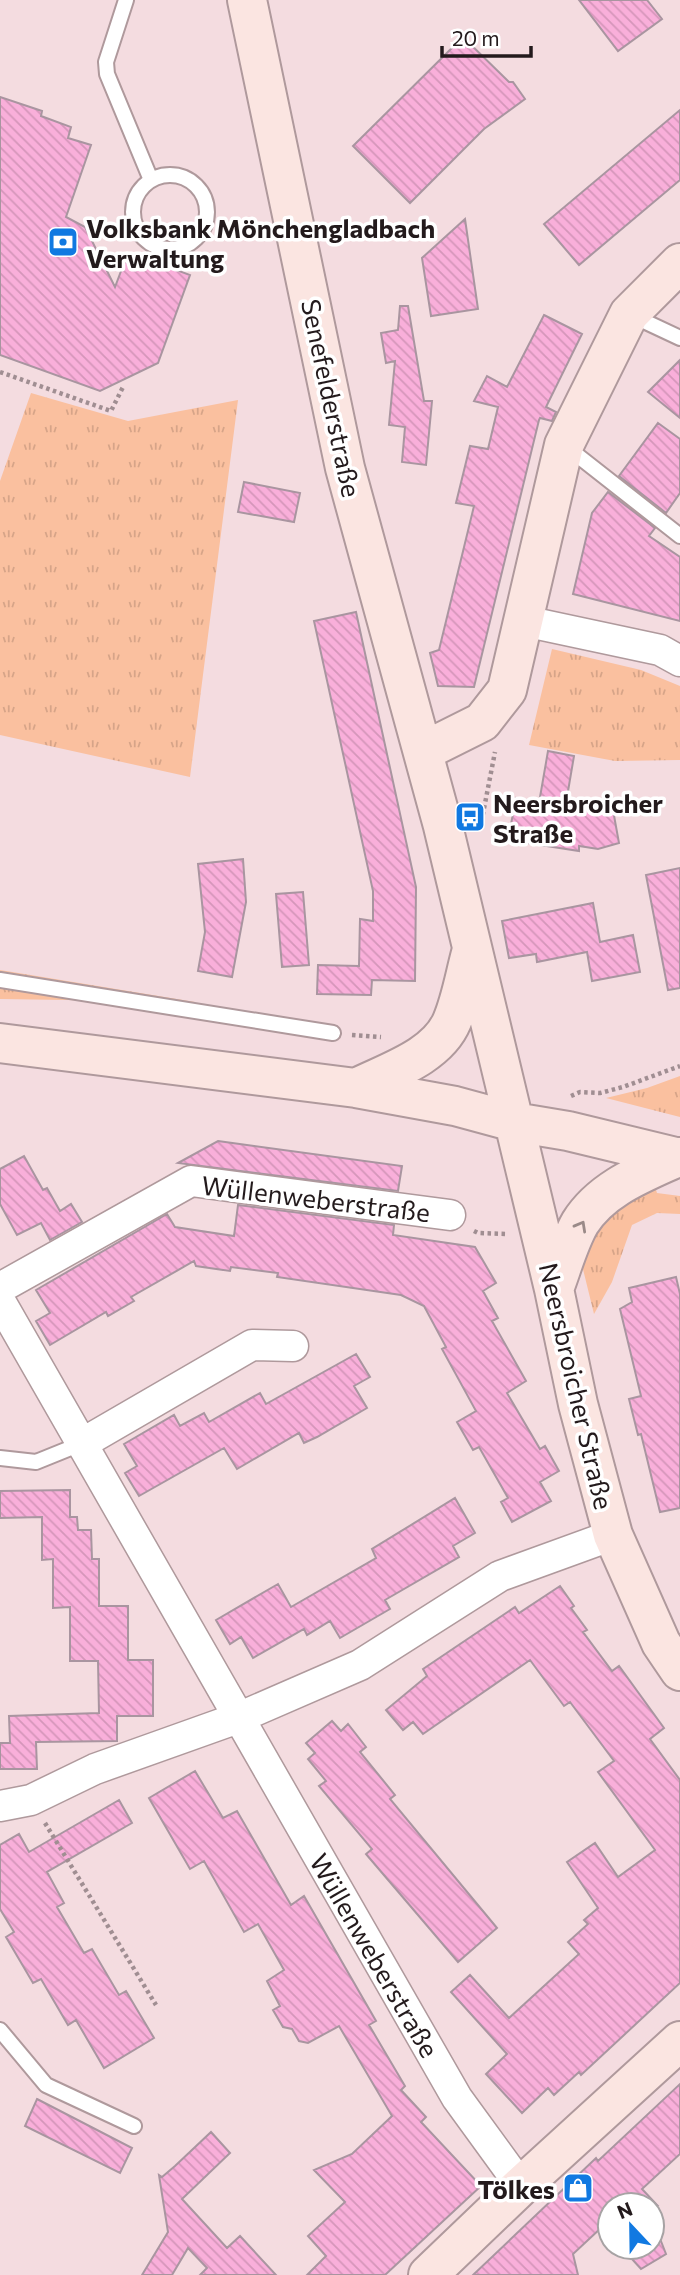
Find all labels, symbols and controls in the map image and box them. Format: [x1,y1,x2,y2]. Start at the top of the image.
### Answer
scale bar [442,14,531,58]
text: 20 m [452,25,500,50]
place label: Volksbank Mönchengladbach Verwaltung [86,212,435,273]
bank icon: Volksbank Mönchengladbach Verwaltung [46,225,80,259]
street label: Senefelderstraße [296,296,368,500]
place label: Neersbroicher Straße [493,787,663,848]
bus stop icon: Neersbroicher Straße [453,800,487,834]
street label: Wüllenweberstraße [200,1169,432,1227]
one-way arrow [573,1221,586,1234]
street label: Neersbroicher Straße [534,1260,620,1512]
street label: Wüllenweberstraße [304,1848,446,2062]
shop icon: Tölkes [561,2171,595,2205]
place label: Tölkes [477,2173,555,2204]
north arrow [596,2191,666,2261]
text: N [614,2196,635,2223]

